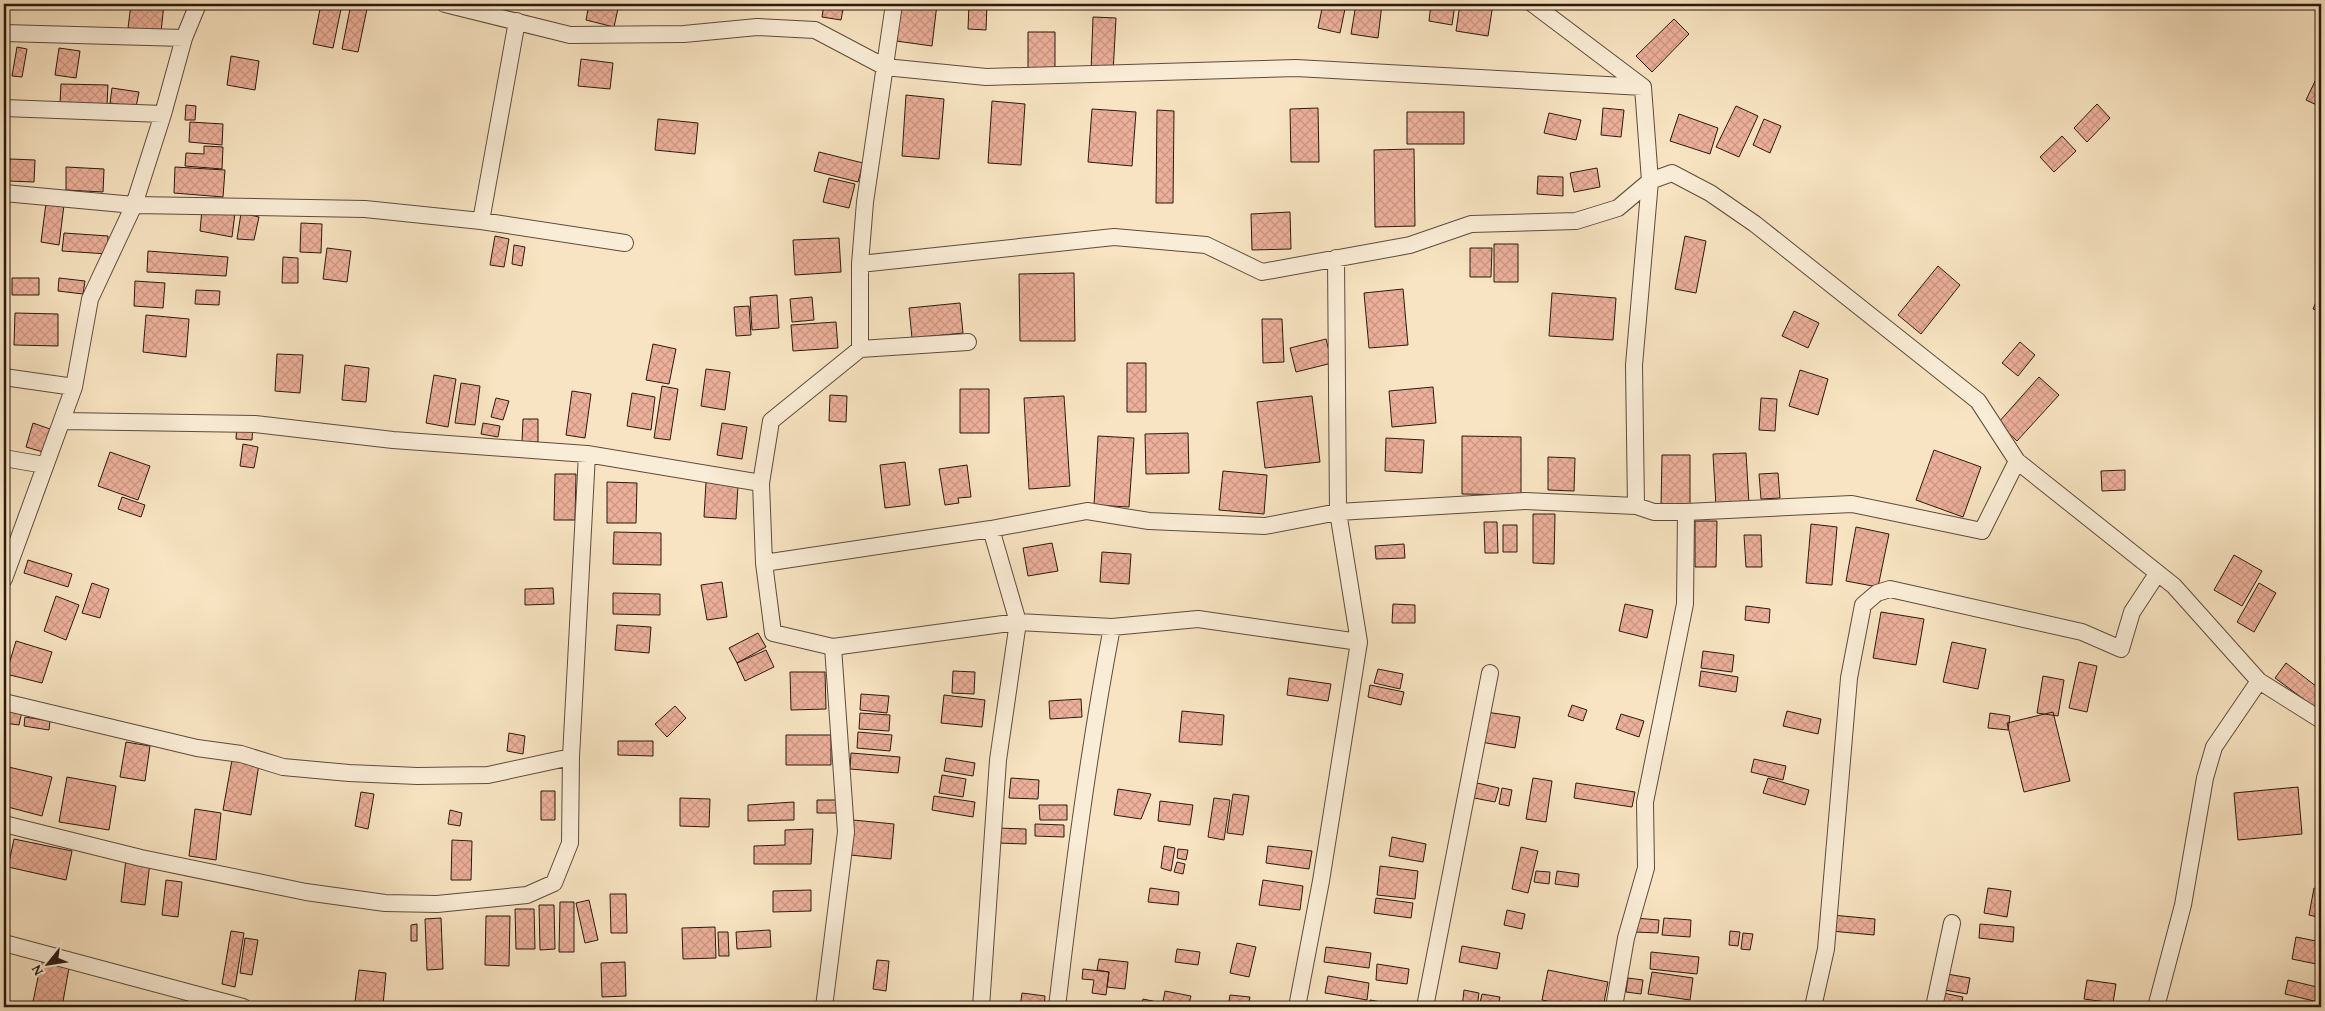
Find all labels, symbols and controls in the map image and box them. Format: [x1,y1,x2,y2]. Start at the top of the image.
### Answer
north arrow [22,938,72,988]
text: N [25,961,48,980]

